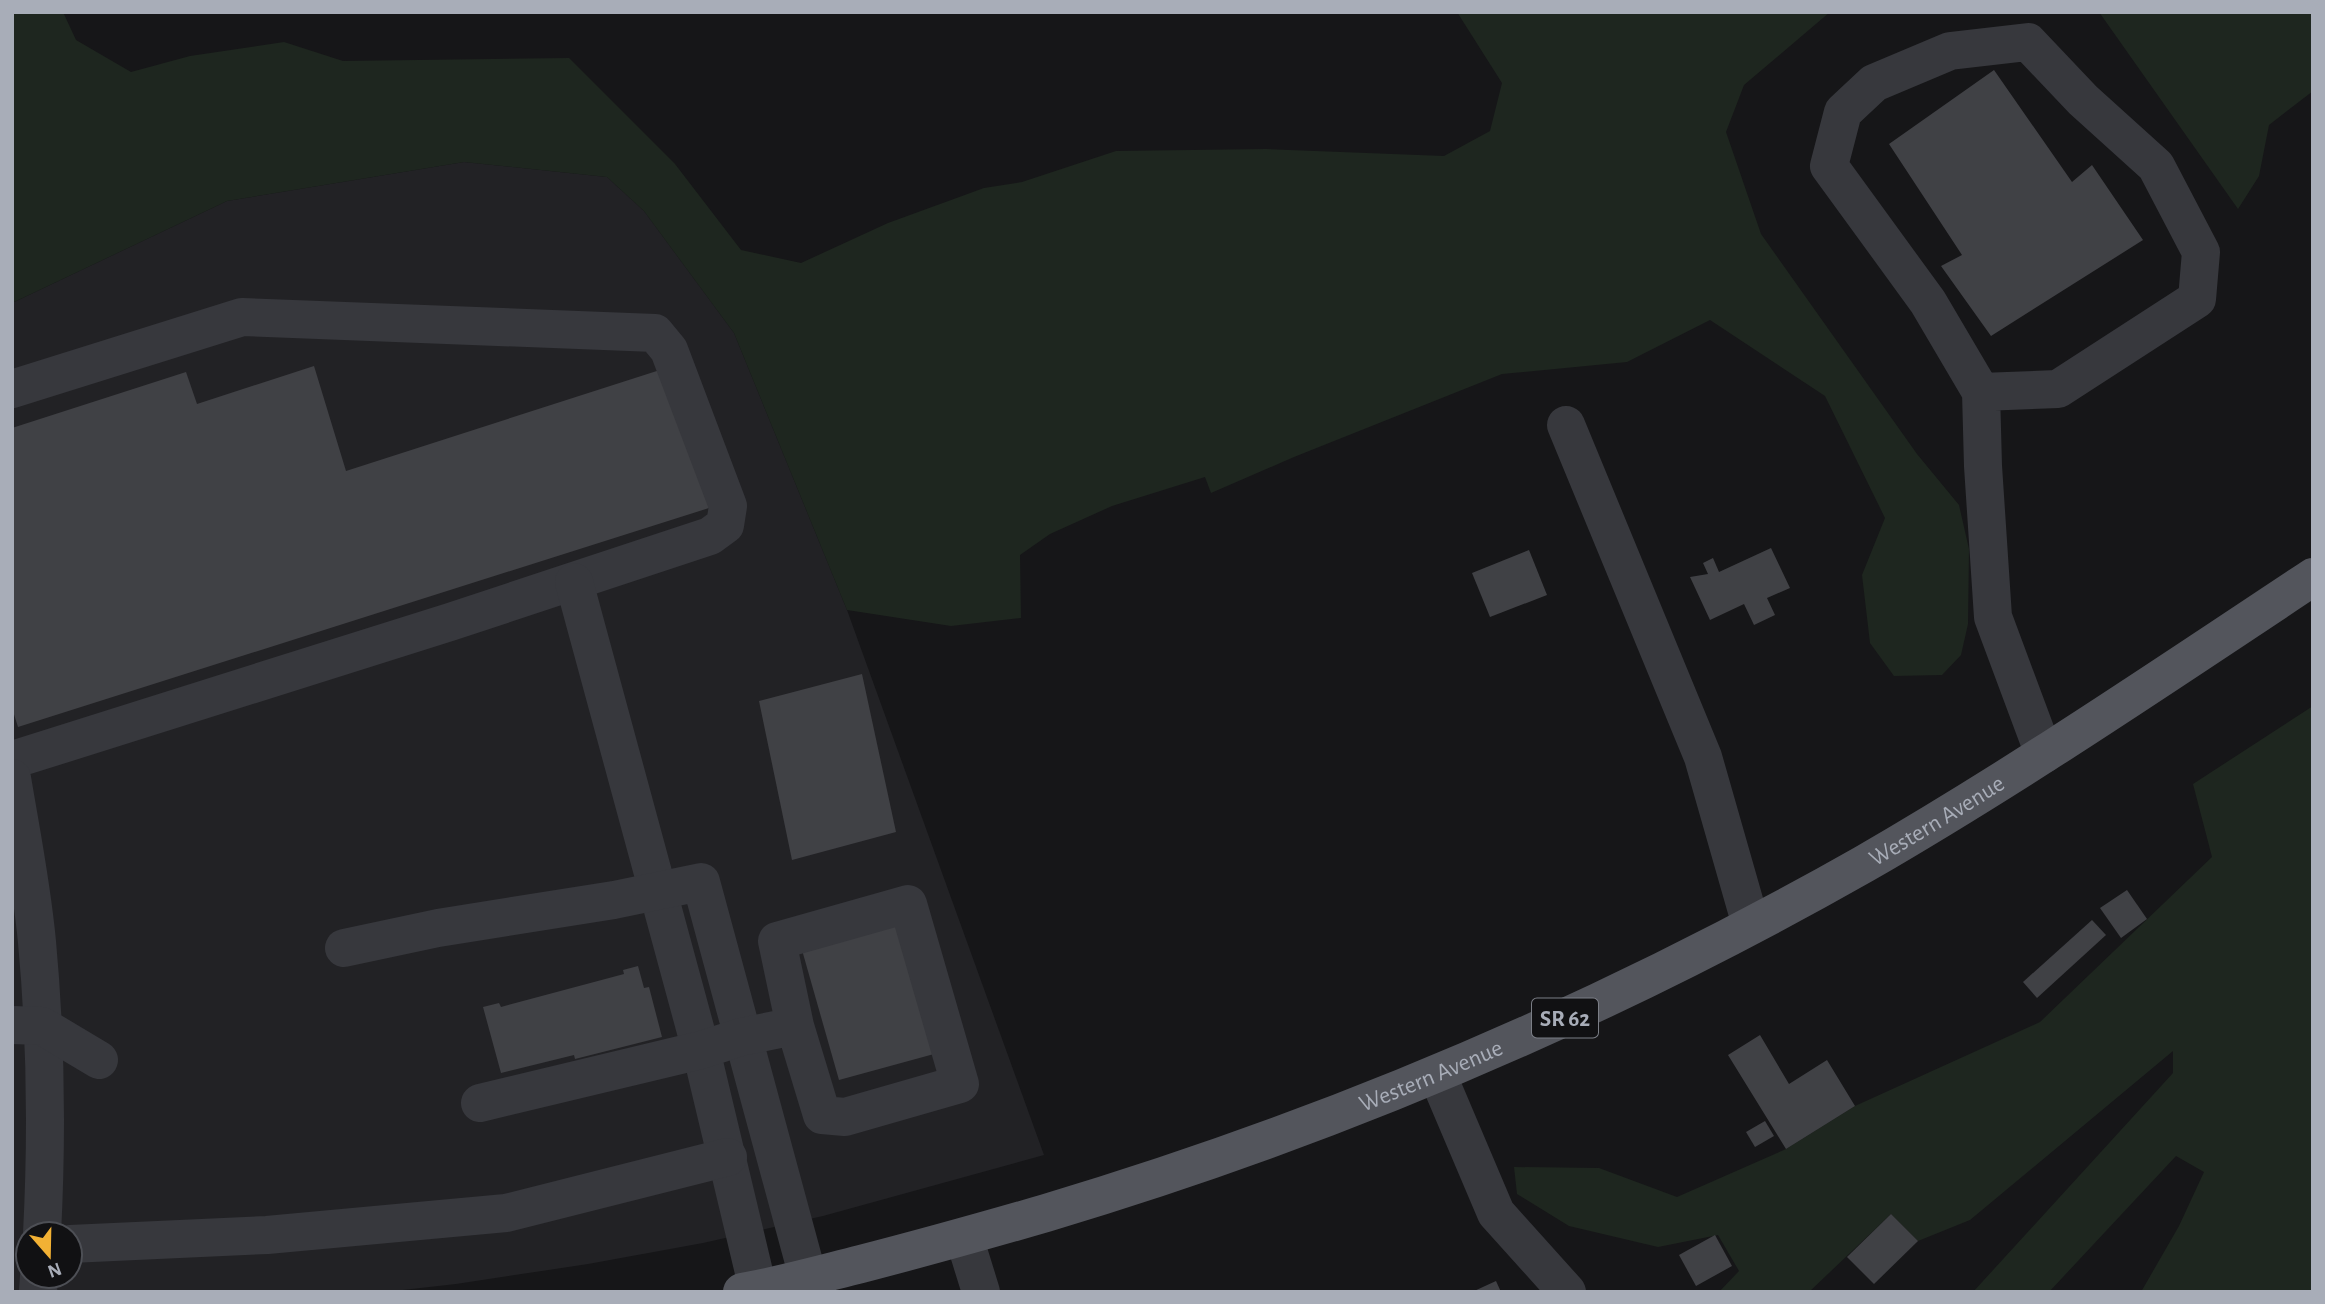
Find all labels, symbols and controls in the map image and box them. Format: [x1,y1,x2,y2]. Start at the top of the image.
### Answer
street label: Western Avenue [1866,771,2009,871]
road number: SR 62 [1532,998,1598,1037]
street label: Western Avenue [1356,1036,1506,1117]
north arrow [14,1220,84,1290]
text: N [45,1258,64,1281]

